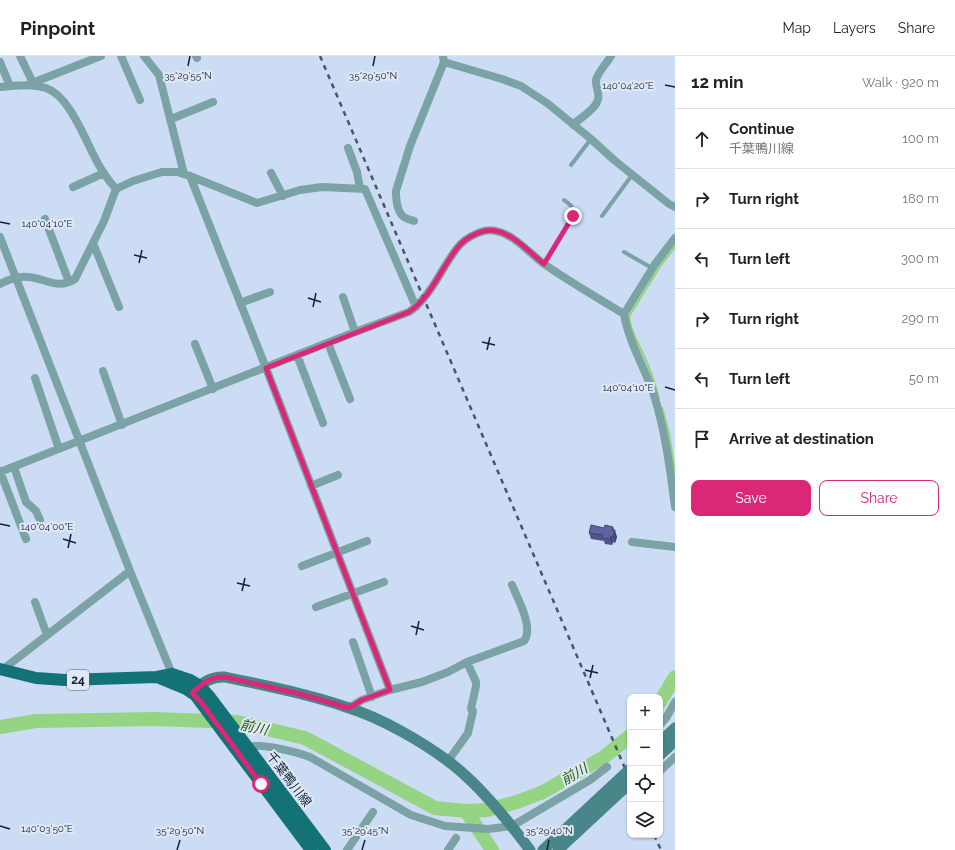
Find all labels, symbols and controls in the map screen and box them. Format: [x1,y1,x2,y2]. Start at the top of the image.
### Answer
text: Pinpoint [20,17,95,39]
text: Map [783,20,811,36]
text: Layers [833,20,876,36]
text: Share [898,20,935,36]
text: 35°29'55"N [164,70,212,81]
text: 35°29'50"N [349,70,397,81]
text: 12 min [691,72,744,92]
text: Walk · 920 m [862,75,939,90]
text: 140°04'20"E [602,80,654,91]
text: Continue [729,120,794,138]
icon: ahead [691,128,713,150]
text: 100 m [902,131,939,146]
text: 千葉鴨川線 [729,141,794,156]
icon: right [691,188,713,210]
text: Turn right [729,190,799,208]
text: 180 m [903,191,939,206]
route end [564,207,582,225]
text: 140°04'10"E [21,218,73,229]
icon: left [691,248,713,270]
text: Turn left [729,250,790,268]
text: 300 m [901,251,939,266]
icon: right [691,308,713,330]
text: Turn right [729,310,799,328]
text: 290 m [901,311,939,326]
icon: left [691,368,713,390]
text: Turn left [729,370,790,388]
text: 50 m [909,371,939,386]
text: 140°04'10"E [602,382,654,393]
icon: arrive [691,428,713,450]
text: Arrive at destination [729,430,874,448]
button: Save [691,480,811,516]
button: Share [819,480,939,516]
text: 140°04'00"E [21,521,73,532]
road number: 24 [67,670,89,690]
map controls [627,694,663,838]
button: + [627,694,663,730]
water label: 前川 [239,716,271,738]
button: − [627,730,663,766]
street label: 千葉鴨川線 [263,749,315,809]
water label: 前川 [558,759,592,788]
button: locate [627,766,663,802]
route start [252,775,270,793]
button: layers [627,802,663,838]
text: 140°03'50"E [21,823,73,834]
text: 35°29'50"N [156,825,204,836]
text: 35°29'45"N [341,825,389,836]
text: 35°29'40"N [525,825,573,836]

